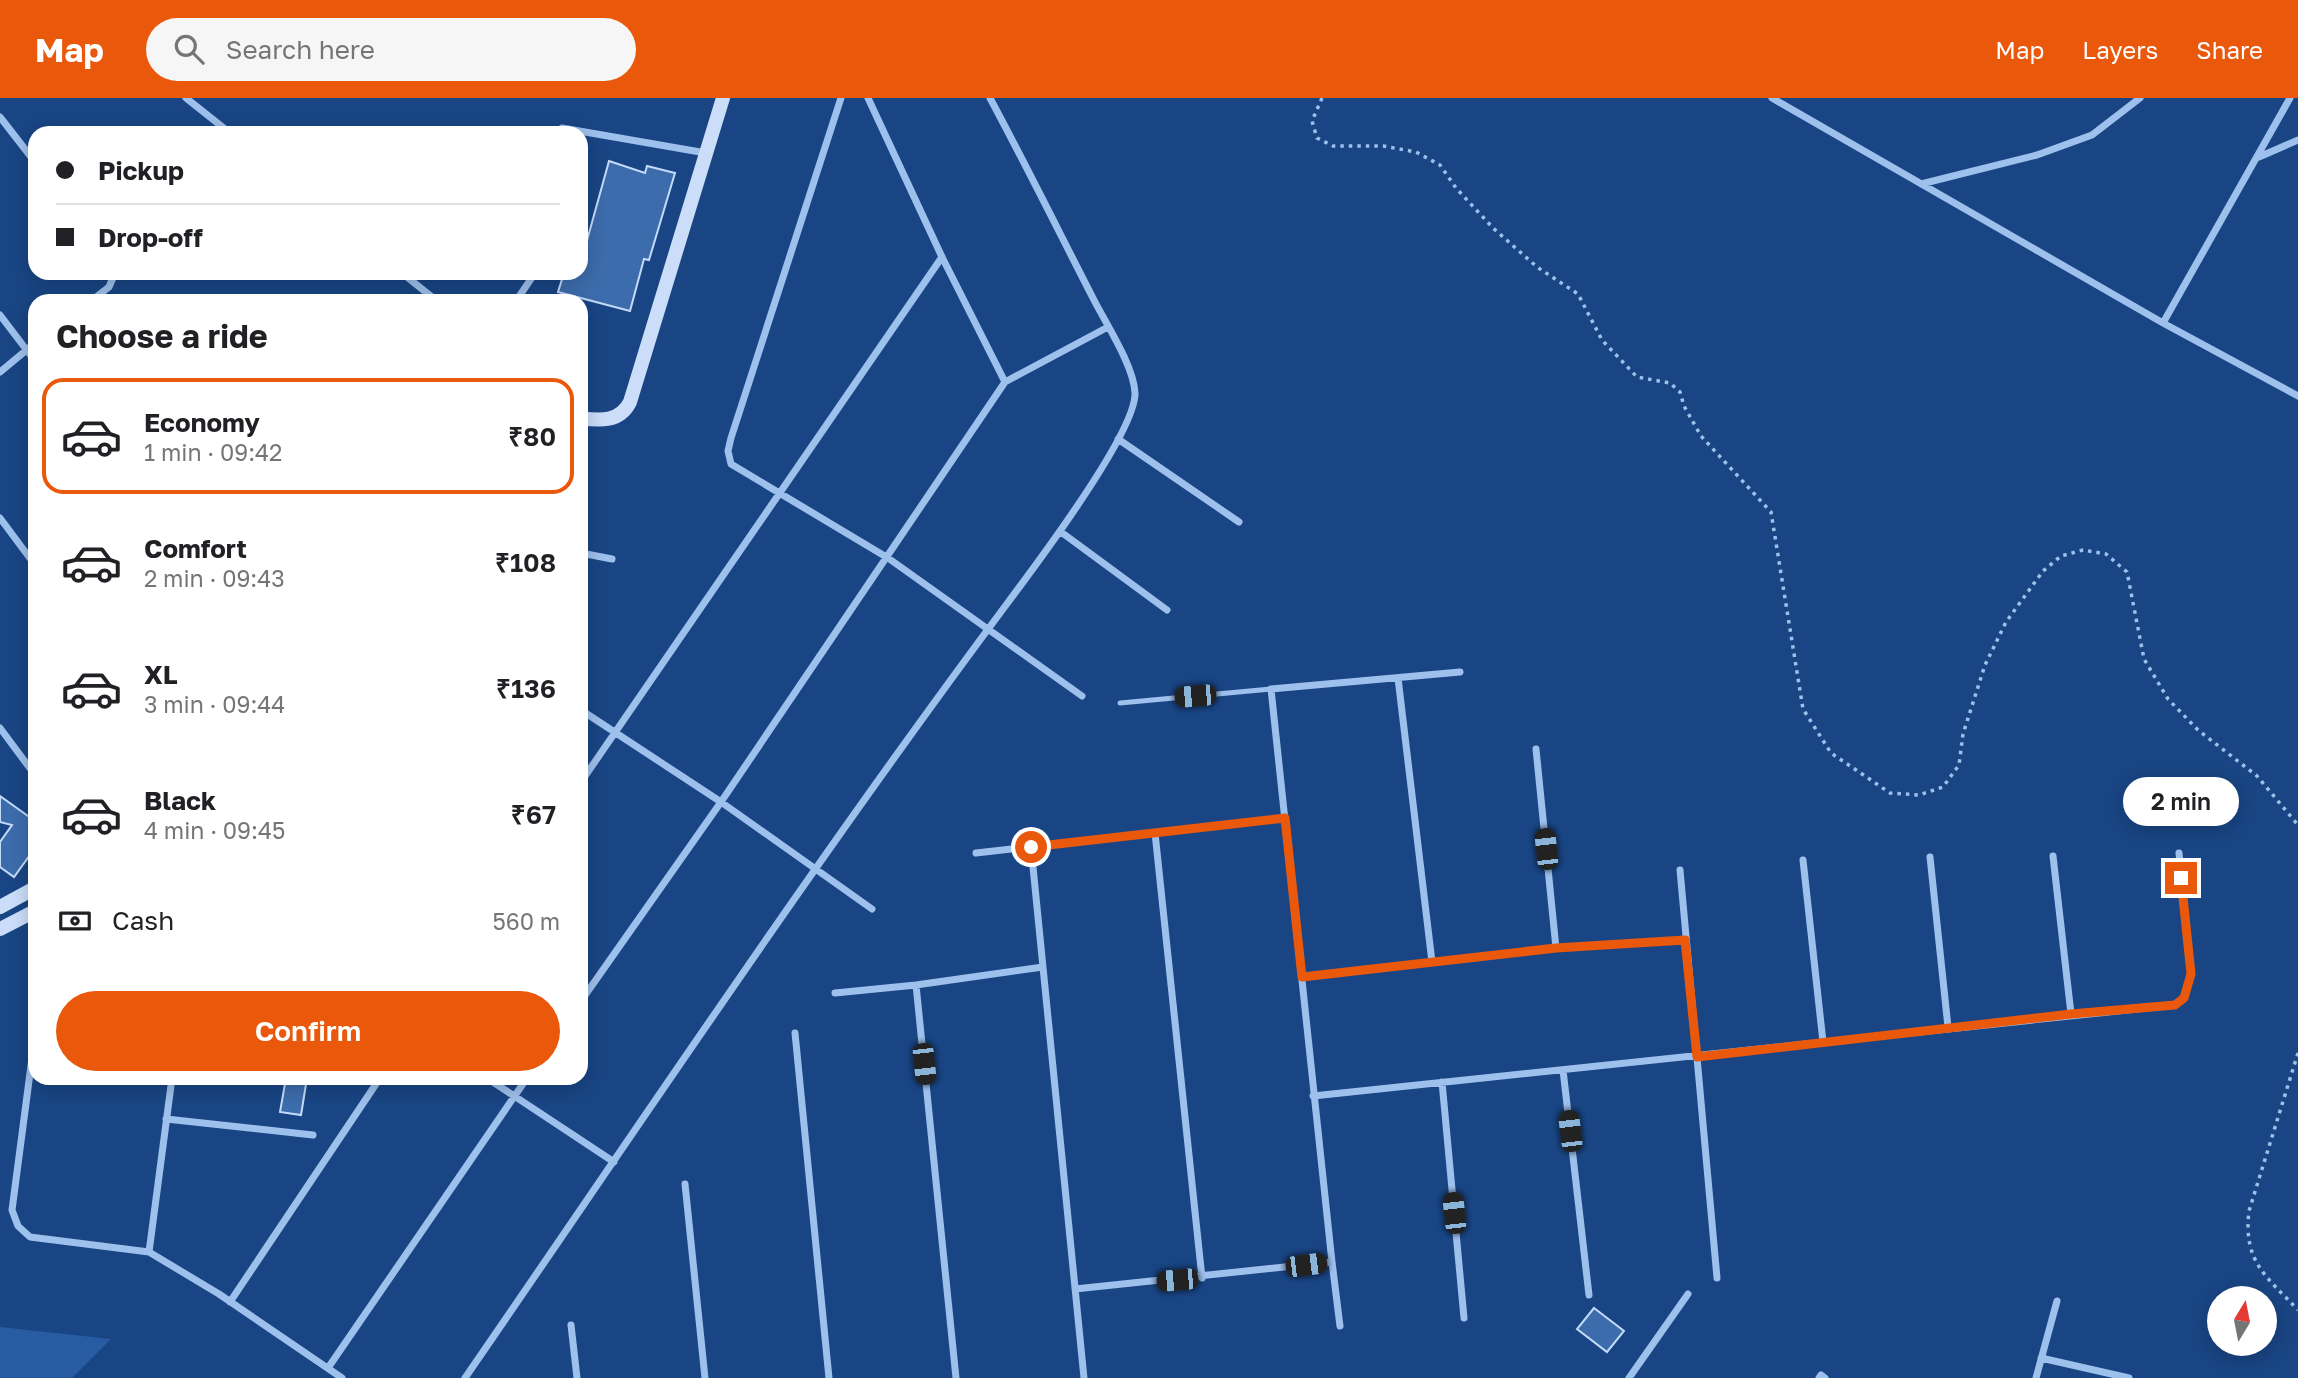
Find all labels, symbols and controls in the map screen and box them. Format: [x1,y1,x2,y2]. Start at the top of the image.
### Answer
search box [146,18,636,81]
text: Map [35,30,104,69]
icon: search [170,30,208,68]
text: Search here [226,34,375,65]
text: Map [1995,35,2044,64]
text: Layers [2082,35,2158,64]
text: Share [2196,35,2263,64]
text: Pickup [98,155,184,186]
text: Drop-off [98,222,203,253]
text: Choose a ride [56,317,268,355]
icon: car [60,405,123,468]
text: Economy [144,407,260,438]
text: ₹80 [508,421,556,452]
text: 1 min · 09:42 [144,438,282,466]
icon: car [60,531,123,594]
text: Comfort [144,533,247,564]
text: ₹108 [495,547,556,578]
text: 2 min · 09:43 [144,564,285,592]
icon: car [60,657,123,720]
text: XL [144,659,178,690]
text: ₹136 [496,673,556,704]
car [1174,684,1217,708]
text: 3 min · 09:44 [144,690,285,718]
callout: 2 min [2123,776,2239,826]
icon: car [60,783,123,846]
text: Black [144,785,216,816]
text: 2 min [2151,787,2211,815]
text: ₹67 [511,799,556,830]
text: 4 min · 09:45 [144,816,285,844]
car [1534,827,1559,871]
route start [1015,831,1047,863]
route end [2165,862,2197,894]
icon: cash [56,902,94,940]
text: Cash [112,905,174,936]
text: 560 m [492,907,560,935]
button: Confirm [56,991,560,1071]
car [912,1042,937,1086]
car [1558,1109,1583,1153]
car [1442,1191,1467,1235]
car [1284,1252,1329,1278]
car [1156,1268,1199,1292]
north arrow [2207,1286,2277,1356]
map controls [2207,1286,2277,1356]

